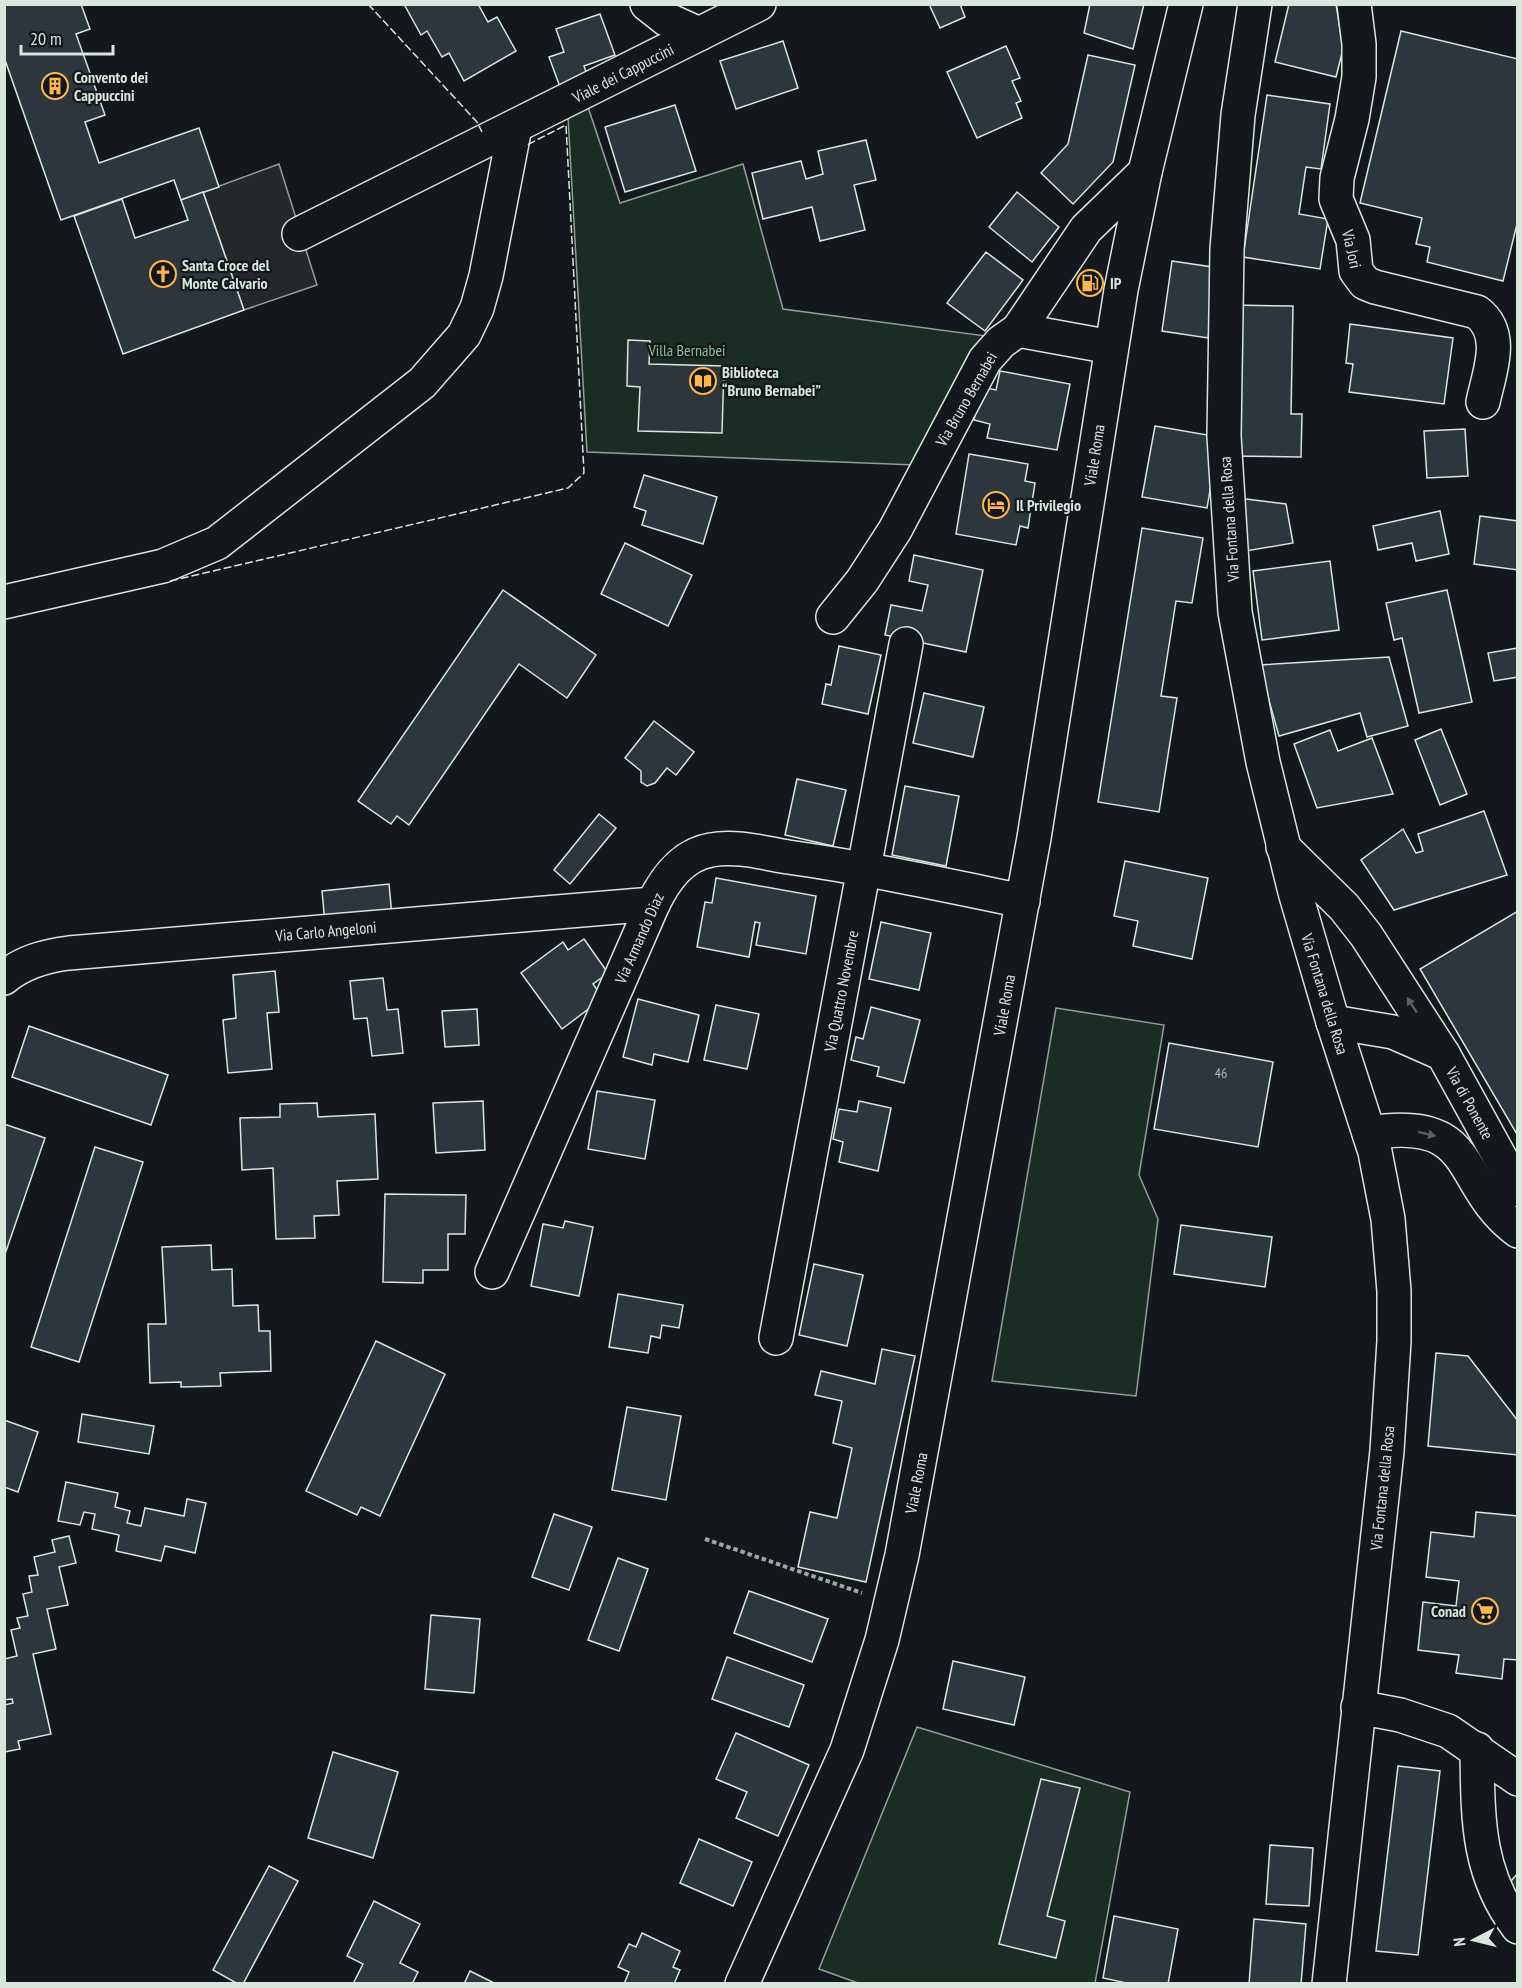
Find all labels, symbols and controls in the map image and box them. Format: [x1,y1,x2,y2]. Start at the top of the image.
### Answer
scale bar [21,18,112,56]
text: 20 m [30,27,62,50]
street label: Viale dei Cappuccini [568,39,677,108]
place label: Convento dei Cappuccini [74,67,148,105]
building icon: Convento dei Cappuccini [40,71,70,101]
street label: Via Jori [1338,227,1366,270]
place label: Santa Croce del Monte Calvario [182,255,270,293]
church icon: Santa Croce del Monte Calvario [148,259,178,289]
fuel station icon: IP [1075,268,1105,298]
place label: IP [1110,273,1122,293]
park label: Villa Bernabei [647,340,726,360]
street label: Via Bruno Bernabei [930,348,1001,451]
place label: Biblioteca “Bruno Bernabei” [722,362,821,400]
library icon: Biblioteca “Bruno Bernabei” [688,366,718,396]
street label: Viale Roma [1079,423,1109,488]
street label: Via Fontana della Rosa [1215,456,1243,583]
hotel icon: Il Privilegio [981,490,1011,520]
place label: Il Privilegio [1016,495,1081,515]
street label: Via Armando Diaz [610,889,668,987]
street label: Via Carlo Angeloni [274,917,377,945]
street label: Via Quattro Novembre [819,929,863,1054]
street label: Via Fontana della Rosa [1297,930,1353,1057]
street label: Viale Roma [989,973,1019,1038]
one-way arrow [1406,997,1417,1013]
street label: Via di Ponente [1441,1062,1498,1143]
house number: 46 [1215,1064,1227,1082]
one-way arrow [1418,1129,1436,1139]
street label: Via Fontana della Rosa [1365,1425,1398,1552]
street label: Viale Roma [900,1451,932,1516]
supermarket icon: Conad [1470,1596,1500,1626]
place label: Conad [1431,1601,1466,1621]
north arrow [1444,1910,1504,1970]
text: N [1449,1936,1470,1947]

